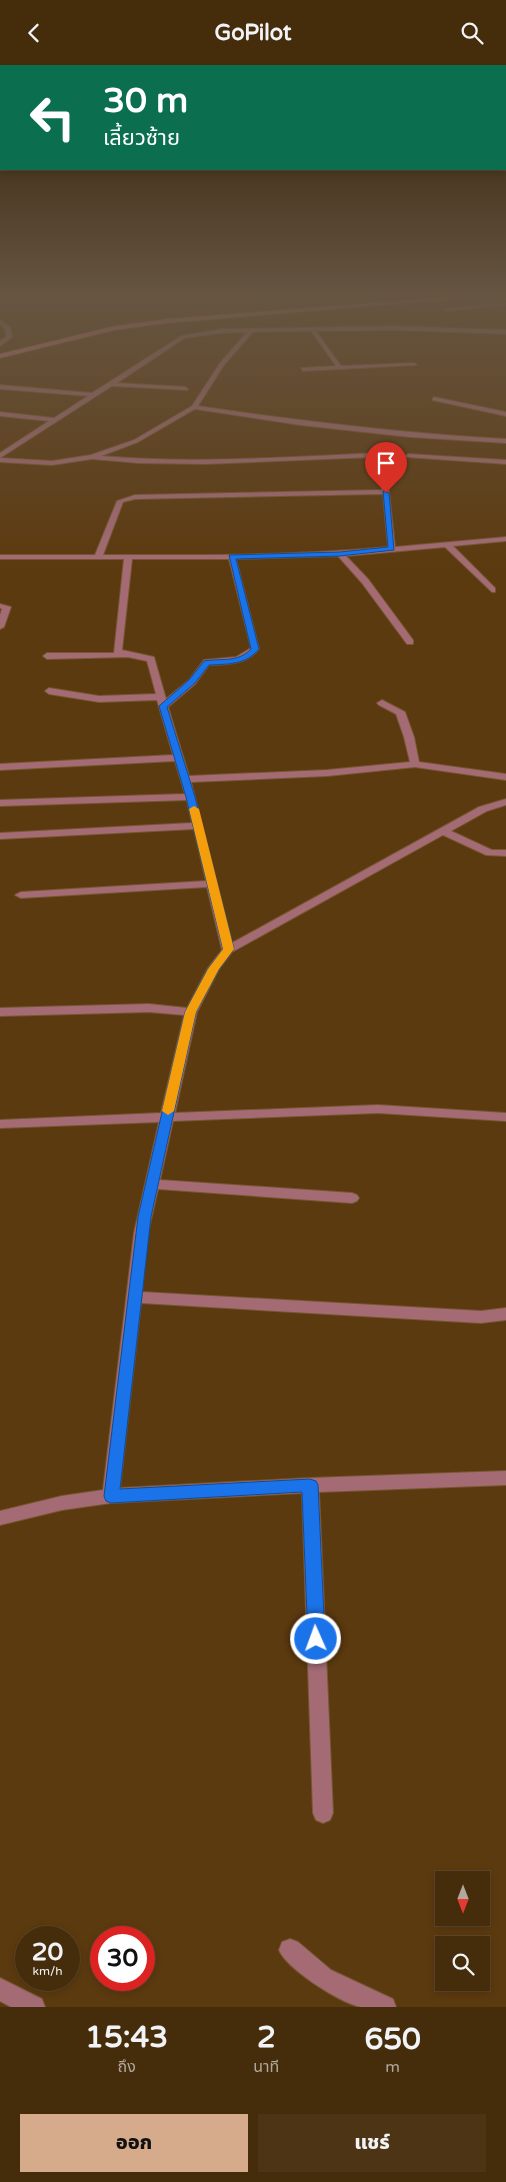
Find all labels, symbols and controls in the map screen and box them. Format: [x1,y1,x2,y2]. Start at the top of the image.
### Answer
icon: back [20,19,48,47]
icon: search [458,19,486,47]
text: GoPilot [215,20,291,46]
text: 30 m [103,80,188,122]
icon: left [20,85,85,150]
text: เลี้ยวซ้าย [103,125,180,151]
pin [365,442,407,493]
icon: arrive [372,449,400,477]
position arrow [289,1612,341,1664]
north arrow [435,1871,490,1926]
map controls [435,1871,490,1991]
speed limit sign: 30 [90,1926,155,1991]
button: search [435,1936,490,1991]
text: 20 [32,1937,63,1967]
text: km/h [32,1964,63,1978]
text: 15:43 [85,2019,168,2056]
text: 2 [257,2019,276,2056]
text: 650 [364,2021,421,2058]
text: ถึง [118,2057,136,2077]
text: นาที [253,2057,279,2077]
text: m [385,2057,400,2077]
button: ออก [20,2114,248,2172]
button: แชร์ [258,2114,486,2172]

